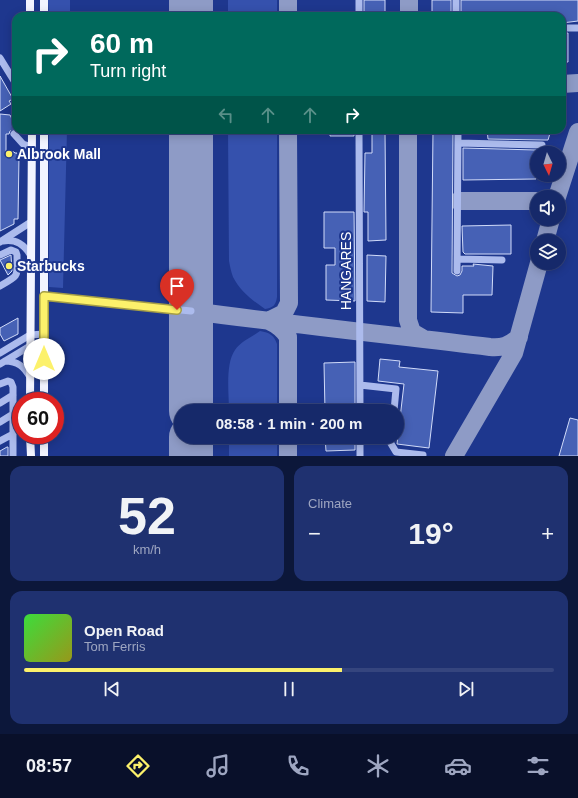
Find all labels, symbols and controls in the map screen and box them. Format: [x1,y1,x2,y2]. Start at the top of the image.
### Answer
icon: right [24,28,76,80]
text: 60 m [90,28,154,59]
text: Turn right [90,61,166,81]
icon: left [215,104,237,126]
icon: ahead [257,104,279,126]
icon: ahead [299,104,321,126]
icon: right [341,104,363,126]
place label: Albrook Mall [17,146,101,162]
north arrow [530,146,566,182]
map controls [530,146,566,270]
marker: Albrook Mall [4,149,14,159]
button: sound [530,190,566,226]
street label: HANGARES [338,232,354,310]
button: layers [530,234,566,270]
place label: Starbucks [17,258,85,274]
marker: Starbucks [4,261,14,271]
pin [160,269,194,310]
icon: arrive [166,275,188,297]
position arrow [23,338,65,380]
speed limit sign: 60 [12,392,64,444]
text: 08:58 · 1 min · 200 m [216,415,362,432]
text: 52 [118,487,176,545]
text: Climate [308,496,352,511]
text: 19° [408,517,454,550]
text: − [308,521,321,546]
text: + [541,521,554,546]
text: km/h [133,542,161,557]
text: Open Road [84,622,164,639]
text: Tom Ferris [84,639,145,654]
icon: previous [101,678,123,700]
icon: pause [278,678,300,700]
icon: next [455,678,477,700]
icon: directions [124,752,152,780]
icon: music [204,752,232,780]
icon: phone [284,752,312,780]
icon: climate [364,752,392,780]
icon: car [444,752,472,780]
icon: filters [524,752,552,780]
text: 08:57 [26,756,72,776]

